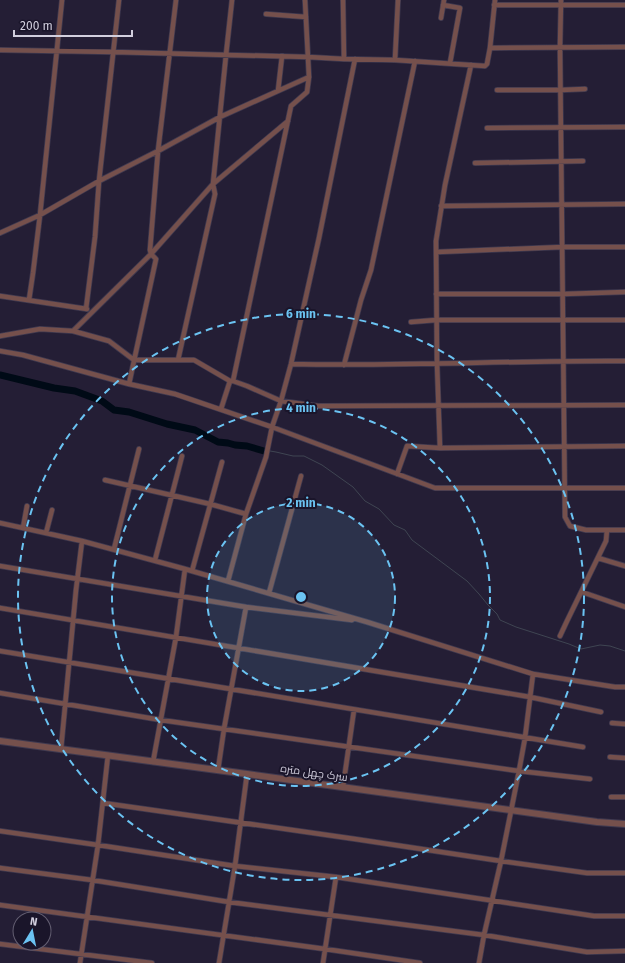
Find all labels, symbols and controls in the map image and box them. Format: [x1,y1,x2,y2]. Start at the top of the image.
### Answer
scale bar [14,12,132,38]
text: 200 m [20,19,53,33]
text: 6 min [286,307,316,321]
text: 4 min [286,401,316,415]
text: 2 min [286,496,316,510]
centre of rings [294,590,308,604]
street label: سرک چهل متره [280,762,348,784]
north arrow [12,911,52,951]
text: N [29,915,38,929]

